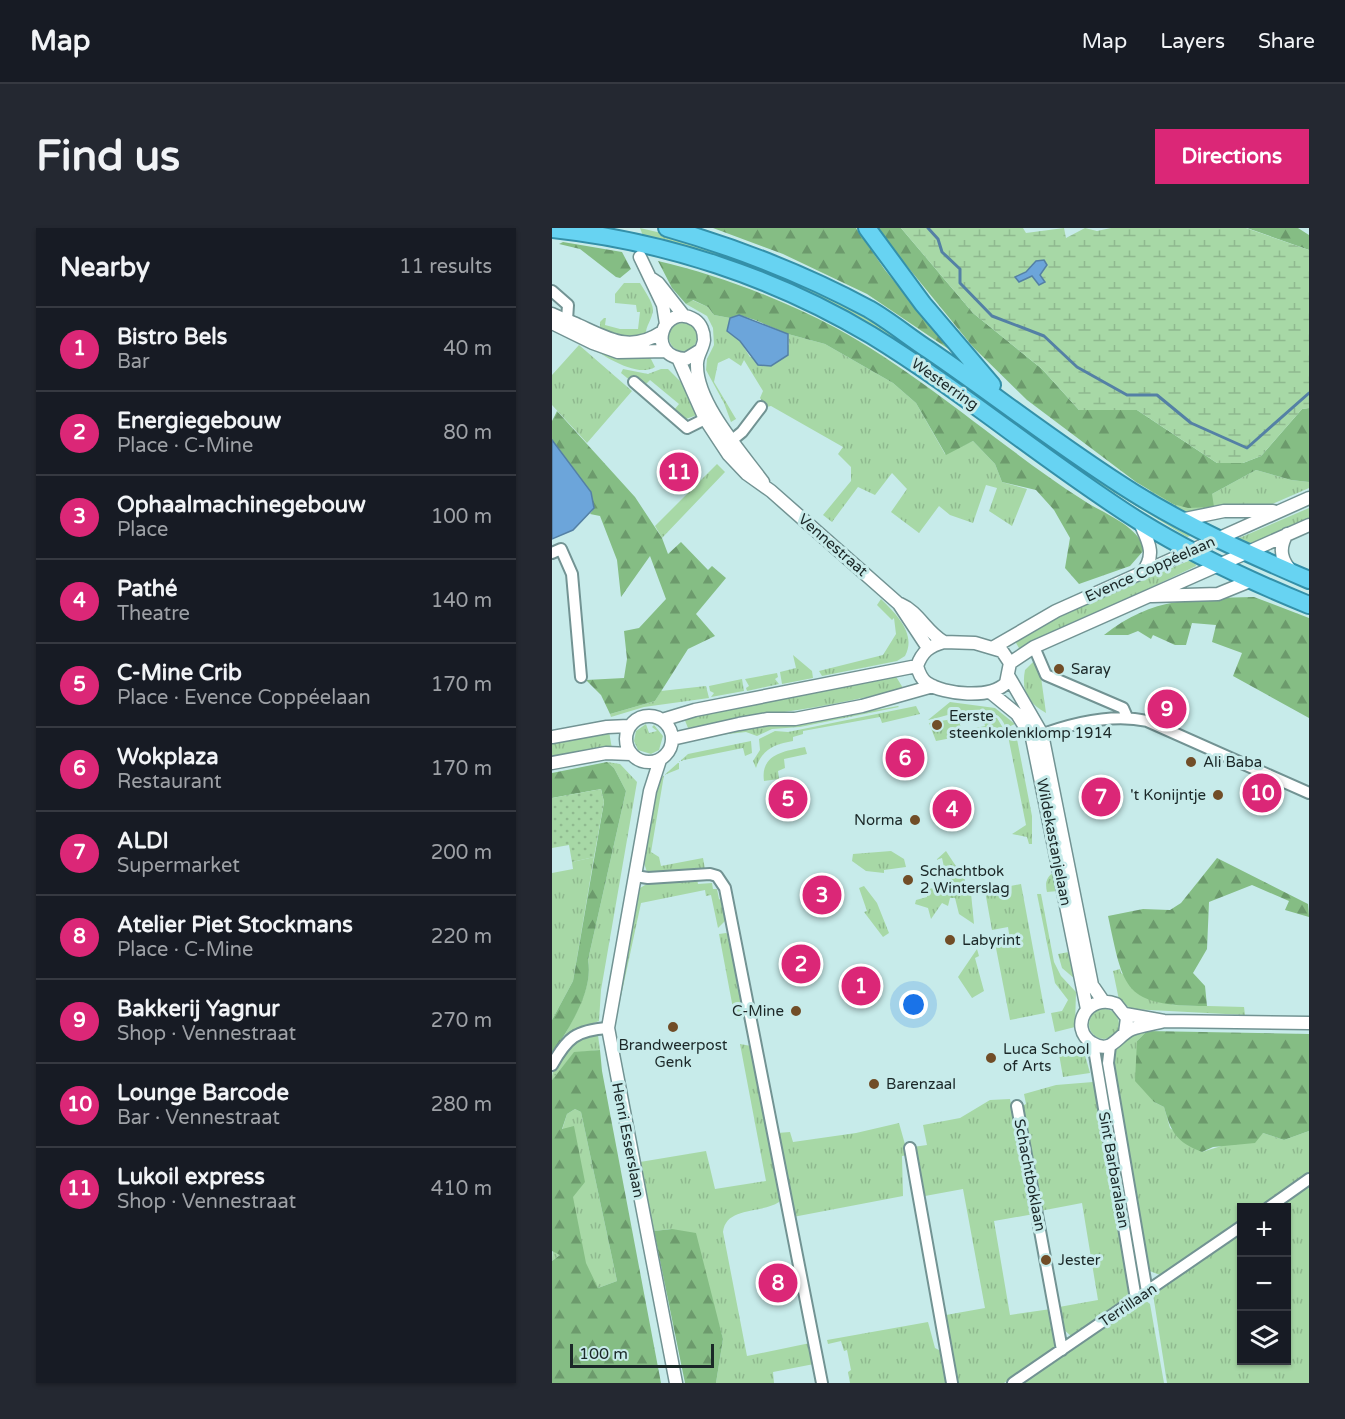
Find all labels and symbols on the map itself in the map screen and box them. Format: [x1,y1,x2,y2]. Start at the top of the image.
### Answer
street label: Westerring [908,354,982,414]
pin: 11 [660,450,698,494]
street label: Vennestraat [795,510,872,580]
street label: Evence Coppéelaan [1082,532,1218,606]
place label: Saray [1071,660,1111,678]
marker: Saray [1052,662,1066,676]
pin: 9 [1148,686,1186,732]
place label: Eerste steenkolenklomp 1914 [949,707,1112,742]
marker: Eerste steenkolenklomp 1914 [930,718,944,732]
pin: 6 [886,736,924,780]
place label: Ali Baba [1203,753,1262,771]
marker: Ali Baba [1184,755,1198,769]
pin: 10 [1242,770,1282,816]
pin: 7 [1082,774,1120,820]
pin: 5 [768,776,808,822]
street label: Wildekastanjelaan [1033,777,1075,907]
pin: 4 [932,786,972,832]
place label: 't Konijntje [1130,786,1206,804]
marker: 't Konijntje [1211,788,1225,802]
place label: Norma [854,811,903,829]
marker: Norma [908,813,922,827]
place label: Schachtbok 2 Winterslag [920,862,1010,897]
pin: 3 [802,872,842,918]
marker: Schachtbok 2 Winterslag [901,873,915,887]
place label: Labyrint [962,931,1021,949]
marker: Labyrint [943,933,957,947]
pin: 2 [782,942,820,986]
pin: 1 [842,964,880,1008]
your location [899,990,928,1019]
place label: C-Mine [732,1002,784,1020]
marker: C-Mine [789,1004,803,1018]
marker: Brandweerpost Genk [666,1020,680,1034]
place label: Brandweerpost Genk [618,1036,728,1071]
place label: Luca School of Arts [1003,1040,1089,1075]
marker: Luca School of Arts [984,1051,998,1065]
place label: Barenzaal [886,1075,956,1093]
marker: Barenzaal [867,1077,881,1091]
street label: Henri Esserslaan [608,1081,648,1199]
street label: Sint Barbaralaan [1095,1110,1133,1230]
street label: Schachtboklaan [1010,1117,1050,1233]
place label: Jester [1058,1251,1101,1269]
marker: Jester [1039,1253,1053,1267]
pin: 8 [758,1260,798,1306]
street label: Terrillaan [1096,1279,1160,1331]
scale bar [570,1341,714,1368]

